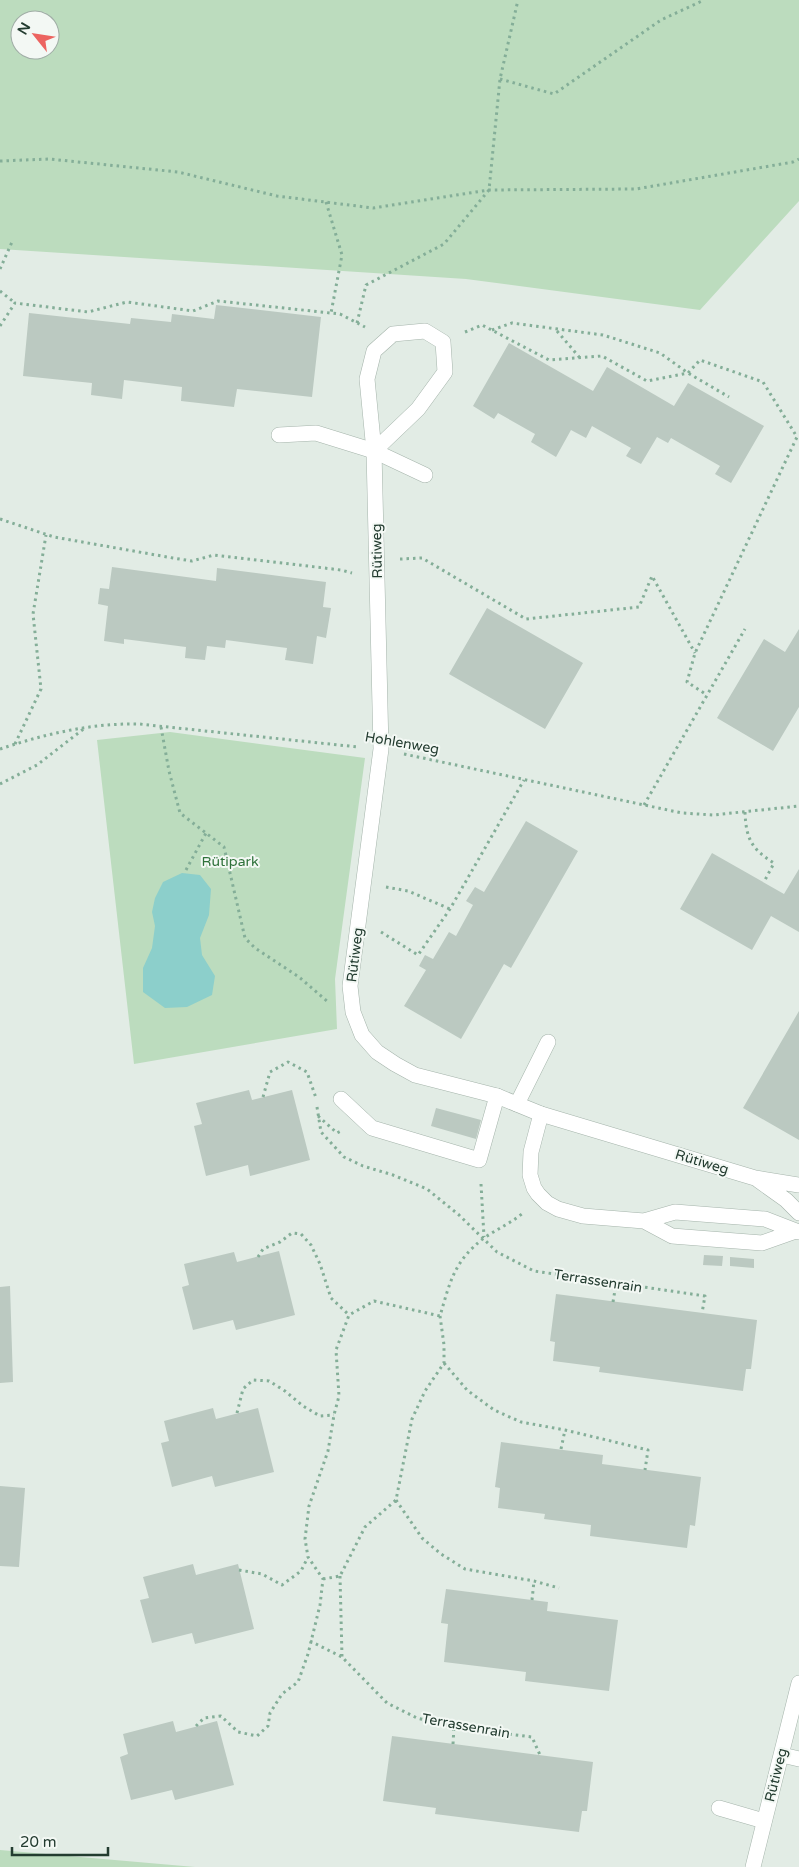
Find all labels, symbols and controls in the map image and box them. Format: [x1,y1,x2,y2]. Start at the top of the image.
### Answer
north arrow [10,10,60,60]
text: N [14,20,34,38]
street label: Rütiweg [368,523,386,579]
street label: Hohlenweg [364,728,440,758]
park label: Rütipark [201,853,259,870]
street label: Rütiweg [343,927,367,983]
street label: Rütiweg [673,1146,731,1178]
street label: Terrassenrain [553,1266,643,1296]
street label: Terrassenrain [421,1710,511,1742]
street label: Rütiweg [761,1746,791,1804]
scale bar [12,1824,109,1856]
text: 20 m [20,1833,57,1851]

